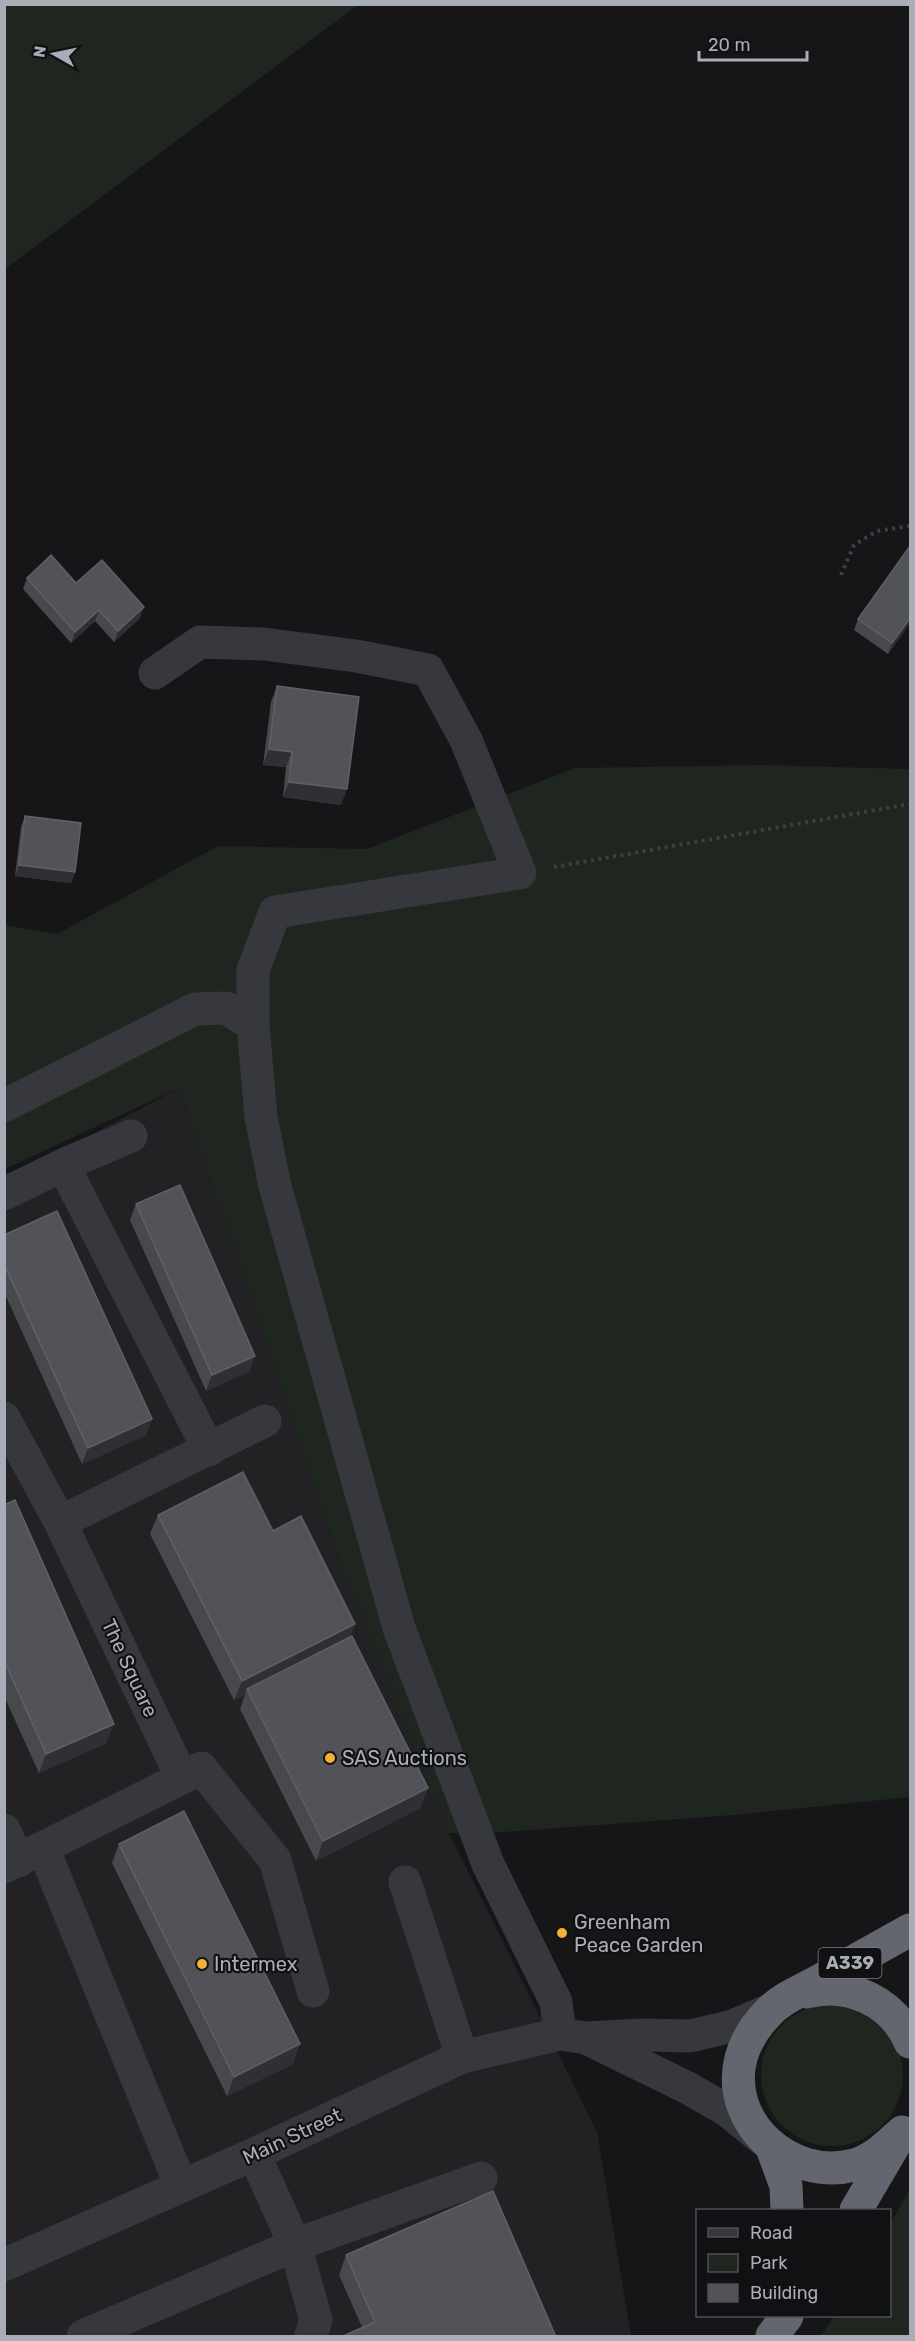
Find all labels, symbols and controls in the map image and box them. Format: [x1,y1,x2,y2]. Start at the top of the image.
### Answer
north arrow [24,24,84,84]
scale bar [699,24,807,62]
text: 20 m [708,34,750,56]
text: N [29,45,50,59]
street label: The Square [97,1615,163,1721]
place label: SAS Auctions [342,1746,467,1770]
marker: SAS Auctions [323,1751,337,1765]
place label: Greenham Peace Garden [574,1910,703,1957]
marker: Greenham Peace Garden [555,1926,569,1940]
road number: A339 [818,1948,882,1978]
place label: Intermex [214,1952,298,1976]
marker: Intermex [195,1957,209,1971]
street label: Main Street [239,2103,346,2169]
legend [696,2209,891,2317]
text: Road [750,2222,793,2244]
text: Park [750,2252,788,2274]
text: Building [750,2282,818,2304]

